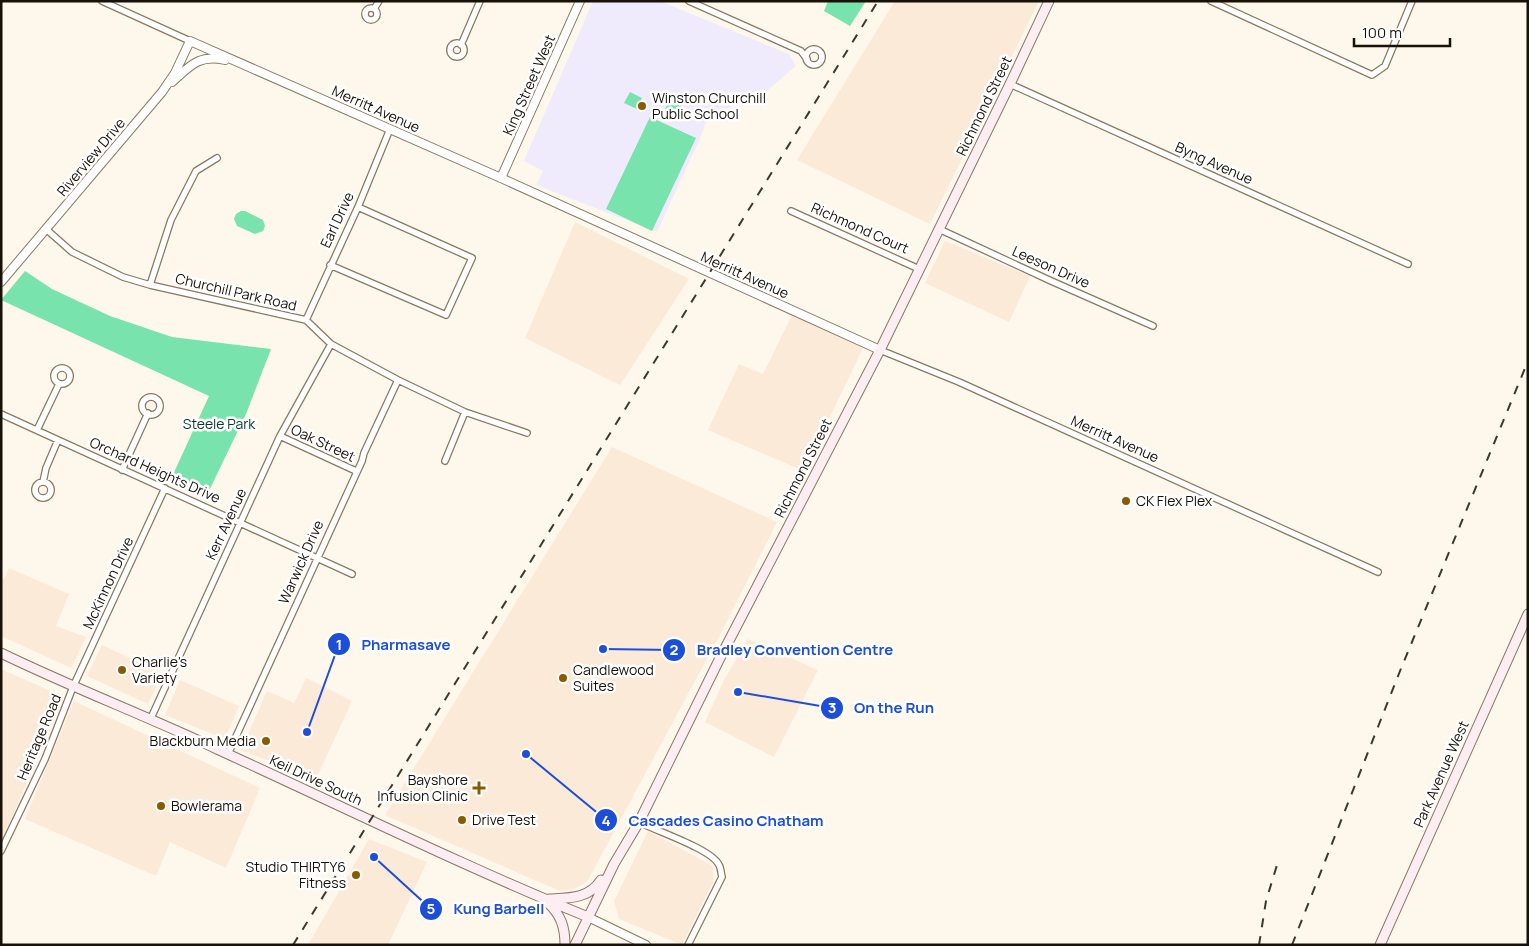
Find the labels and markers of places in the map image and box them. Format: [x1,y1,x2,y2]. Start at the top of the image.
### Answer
place label: Winston Churchill Public School [652,88,766,123]
marker: Winston Churchill Public School [636,100,648,112]
place label: CK Flex Plex [1136,491,1213,510]
marker: CK Flex Plex [1120,495,1132,507]
callout: Pharmasave [326,629,460,659]
callout: Bradley Convention Centre [662,635,903,665]
place label: Charlie's Variety [132,652,187,687]
place label: Candlewood Suites [573,660,654,695]
marker: Charlie's Variety [116,664,128,676]
marker: Candlewood Suites [557,672,569,684]
callout: On the Run [819,693,944,723]
place label: Blackburn Media [150,731,256,750]
marker: Blackburn Media [260,735,272,747]
place label: Bayshore Infusion Clinic [377,770,468,805]
marker: Bayshore Infusion Clinic [472,781,486,795]
place label: Bowlerama [171,796,242,815]
marker: Bowlerama [155,800,167,812]
callout: Cascades Casino Chatham [594,805,834,835]
place label: Drive Test [472,810,536,829]
marker: Drive Test [456,814,468,826]
place label: Studio THIRTY6 Fitness [246,857,346,892]
marker: Studio THIRTY6 Fitness [350,869,362,881]
callout: Kung Barbell [418,894,554,924]

